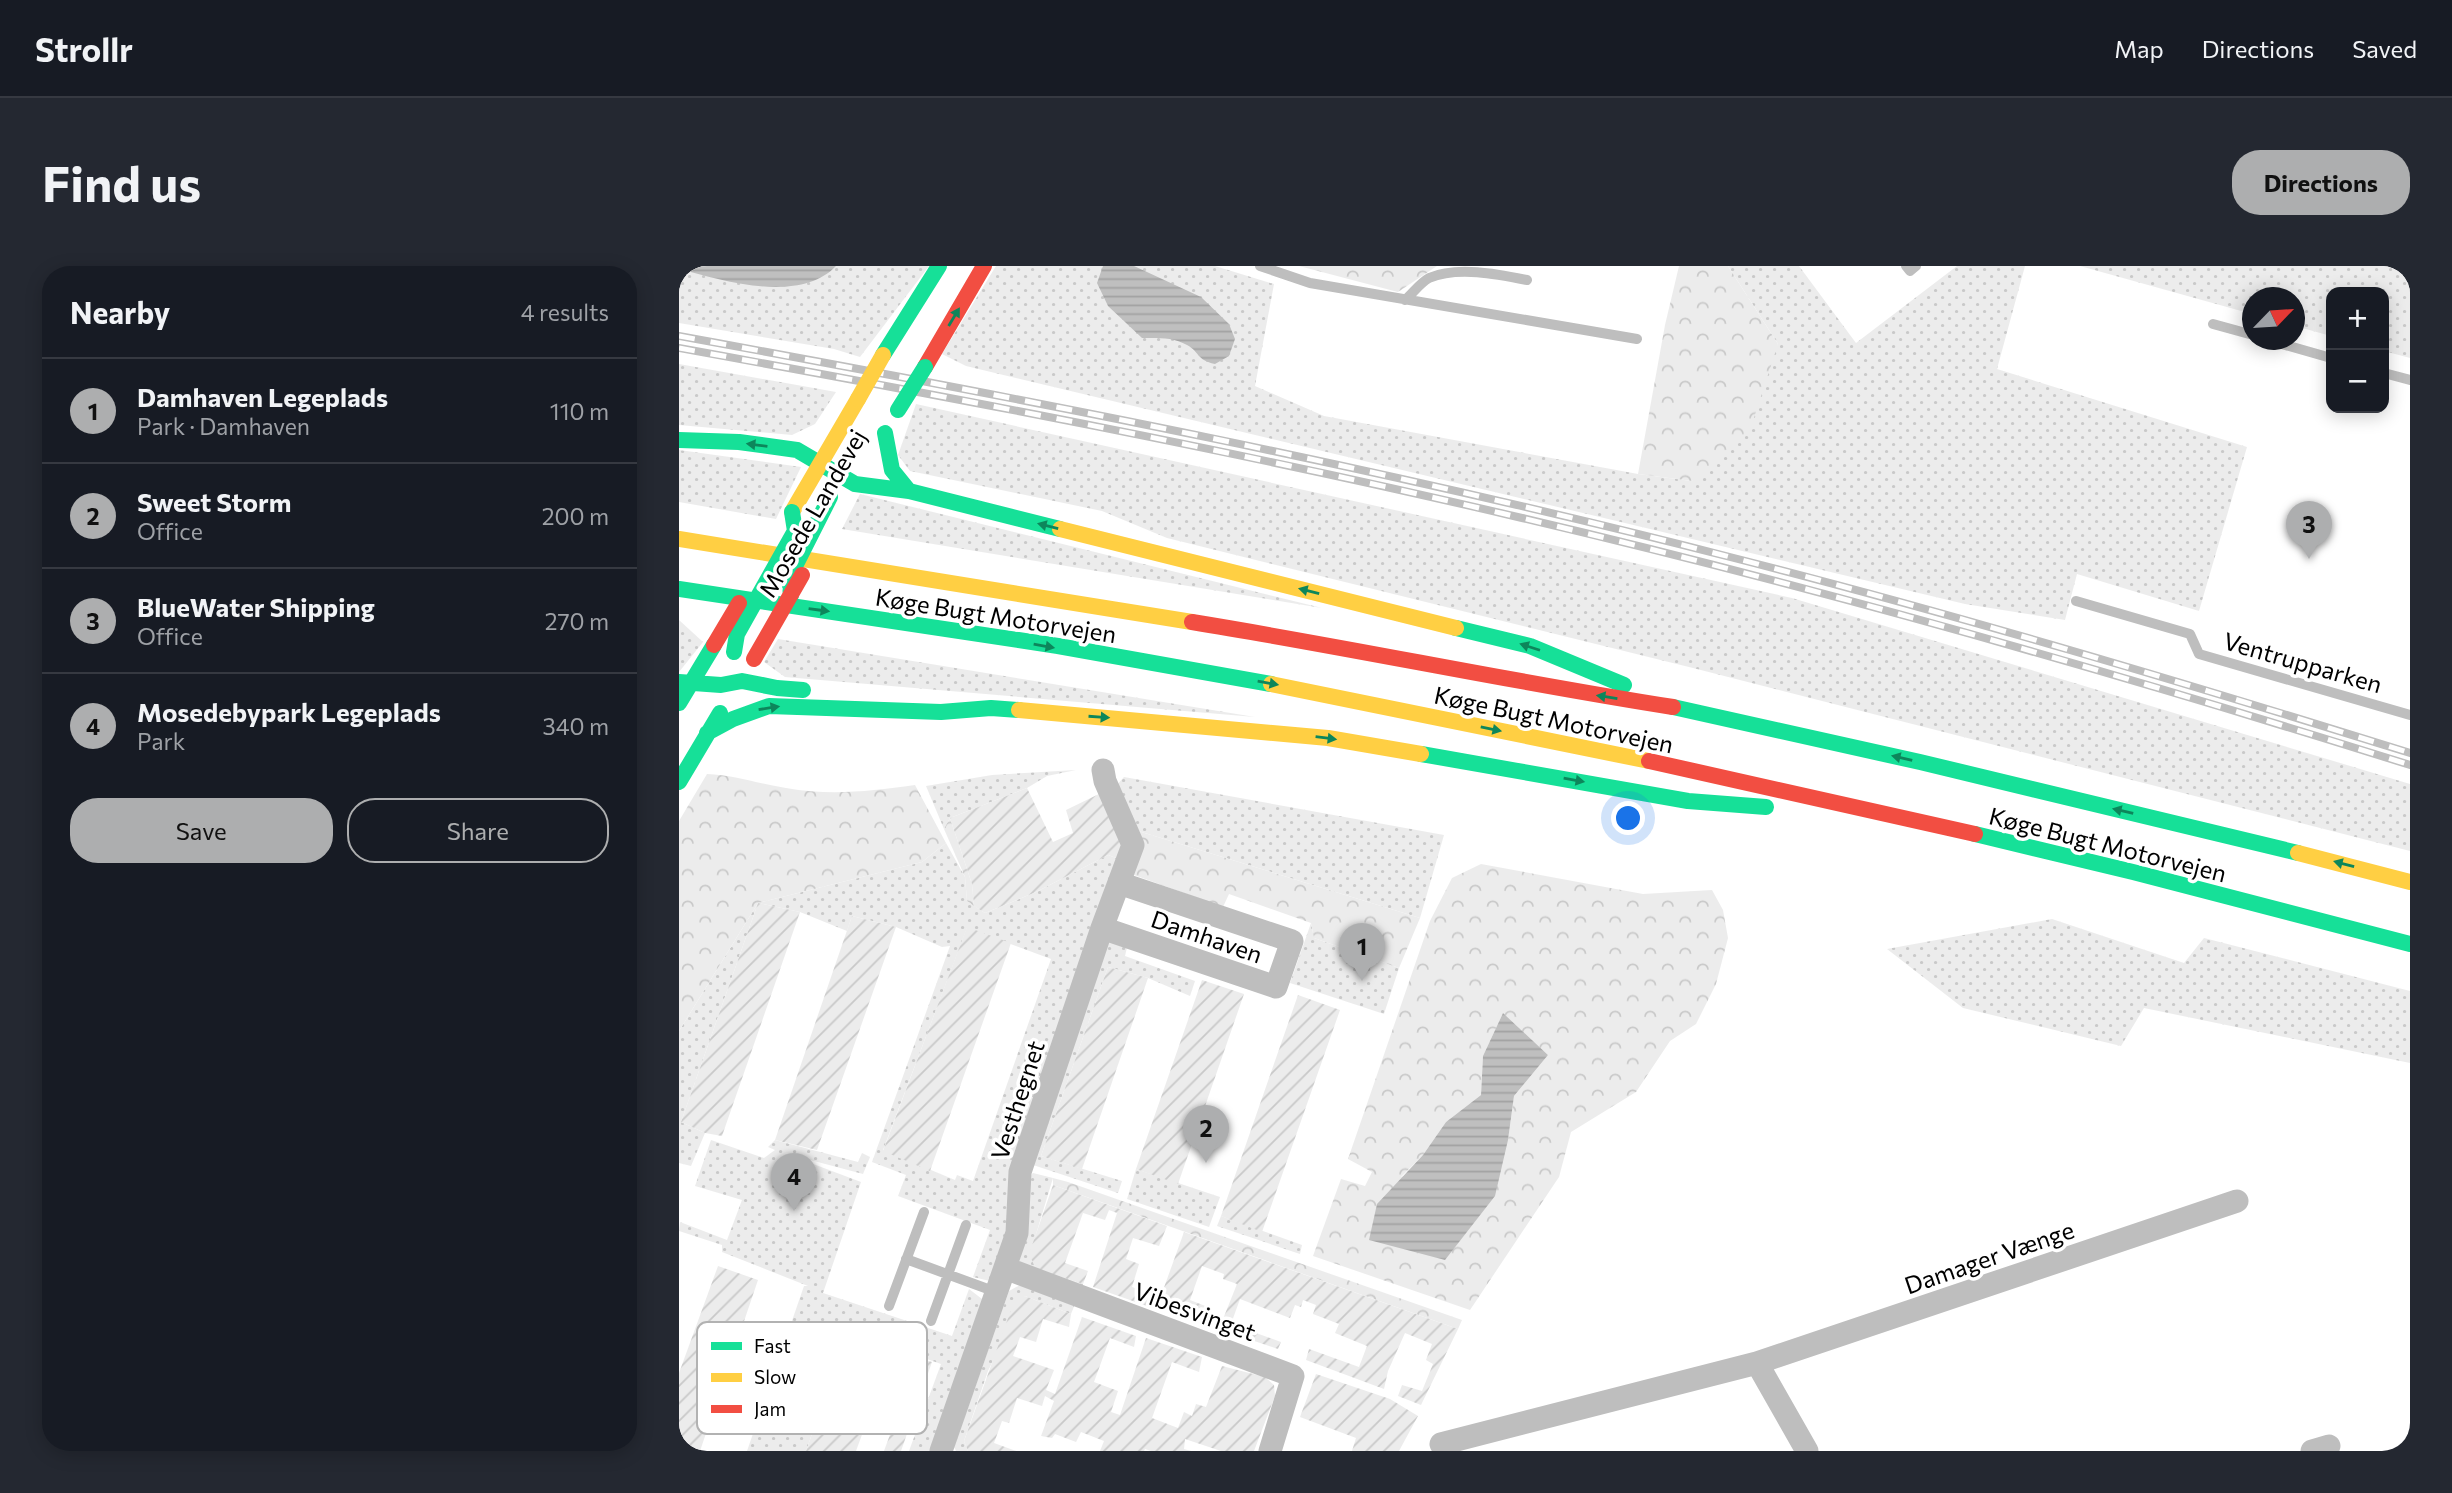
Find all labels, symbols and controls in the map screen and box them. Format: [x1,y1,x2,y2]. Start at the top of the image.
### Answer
text: Strollr [35,28,133,69]
text: Map [2114,34,2164,63]
text: Directions [2202,34,2314,63]
text: Saved [2352,34,2417,63]
button: Directions [2232,150,2410,215]
text: Find us [42,152,201,212]
north arrow [2242,287,2305,350]
map controls [2326,287,2389,413]
button: + [2326,287,2389,350]
text: Nearby [70,293,170,330]
text: 4 results [521,298,609,326]
one-way arrow [948,307,961,326]
button: − [2326,350,2389,413]
text: Damhaven Legeplads [137,381,388,412]
text: 1 [88,397,98,425]
text: 110 m [550,397,609,425]
text: Park · Damhaven [137,412,310,440]
street label: Mosede Landevej [752,424,872,602]
one-way arrow [746,439,768,450]
text: Sweet Storm [137,486,291,517]
pin: 3 [2286,501,2332,559]
text: 2 [86,502,100,530]
text: 200 m [542,502,609,530]
text: Office [137,517,203,545]
one-way arrow [1037,520,1059,531]
street label: Køge Bugt Motorvejen [873,582,1119,648]
one-way arrow [1298,585,1320,596]
text: BlueWater Shipping [137,591,375,622]
one-way arrow [808,605,830,616]
text: 3 [86,607,100,635]
text: 270 m [545,607,609,635]
text: Office [137,622,203,650]
street label: Ventrupparken [2220,626,2386,698]
one-way arrow [1033,641,1055,652]
one-way arrow [1519,641,1540,652]
one-way arrow [1257,678,1279,689]
street label: Køge Bugt Motorvejen [1432,679,1676,759]
one-way arrow [1596,691,1618,702]
text: Mosedebypark Legeplads [137,696,441,727]
one-way arrow [758,702,780,713]
text: 4 [86,712,100,740]
text: 340 m [543,712,609,740]
one-way arrow [1088,712,1110,723]
one-way arrow [1480,723,1502,734]
text: Park [137,727,185,755]
one-way arrow [1315,733,1337,744]
one-way arrow [1891,752,1913,763]
one-way arrow [1563,775,1585,786]
button: Save [70,798,333,863]
button: Share [347,798,609,863]
street label: Køge Bugt Motorvejen [1986,800,2230,888]
your location [1611,801,1645,835]
one-way arrow [2112,805,2134,816]
one-way arrow [2333,859,2354,869]
street label: Damhaven [1148,903,1266,969]
pin: 1 [1339,923,1385,981]
street label: Vesthegnet [984,1037,1050,1163]
pin: 2 [1183,1105,1229,1163]
pin: 4 [771,1153,817,1211]
street label: Damager Vænge [1900,1214,2078,1300]
street label: Vibesvinget [1130,1276,1260,1346]
legend [697,1322,927,1434]
text: Fast [754,1334,791,1357]
text: Slow [754,1365,796,1388]
text: Jam [754,1397,786,1420]

